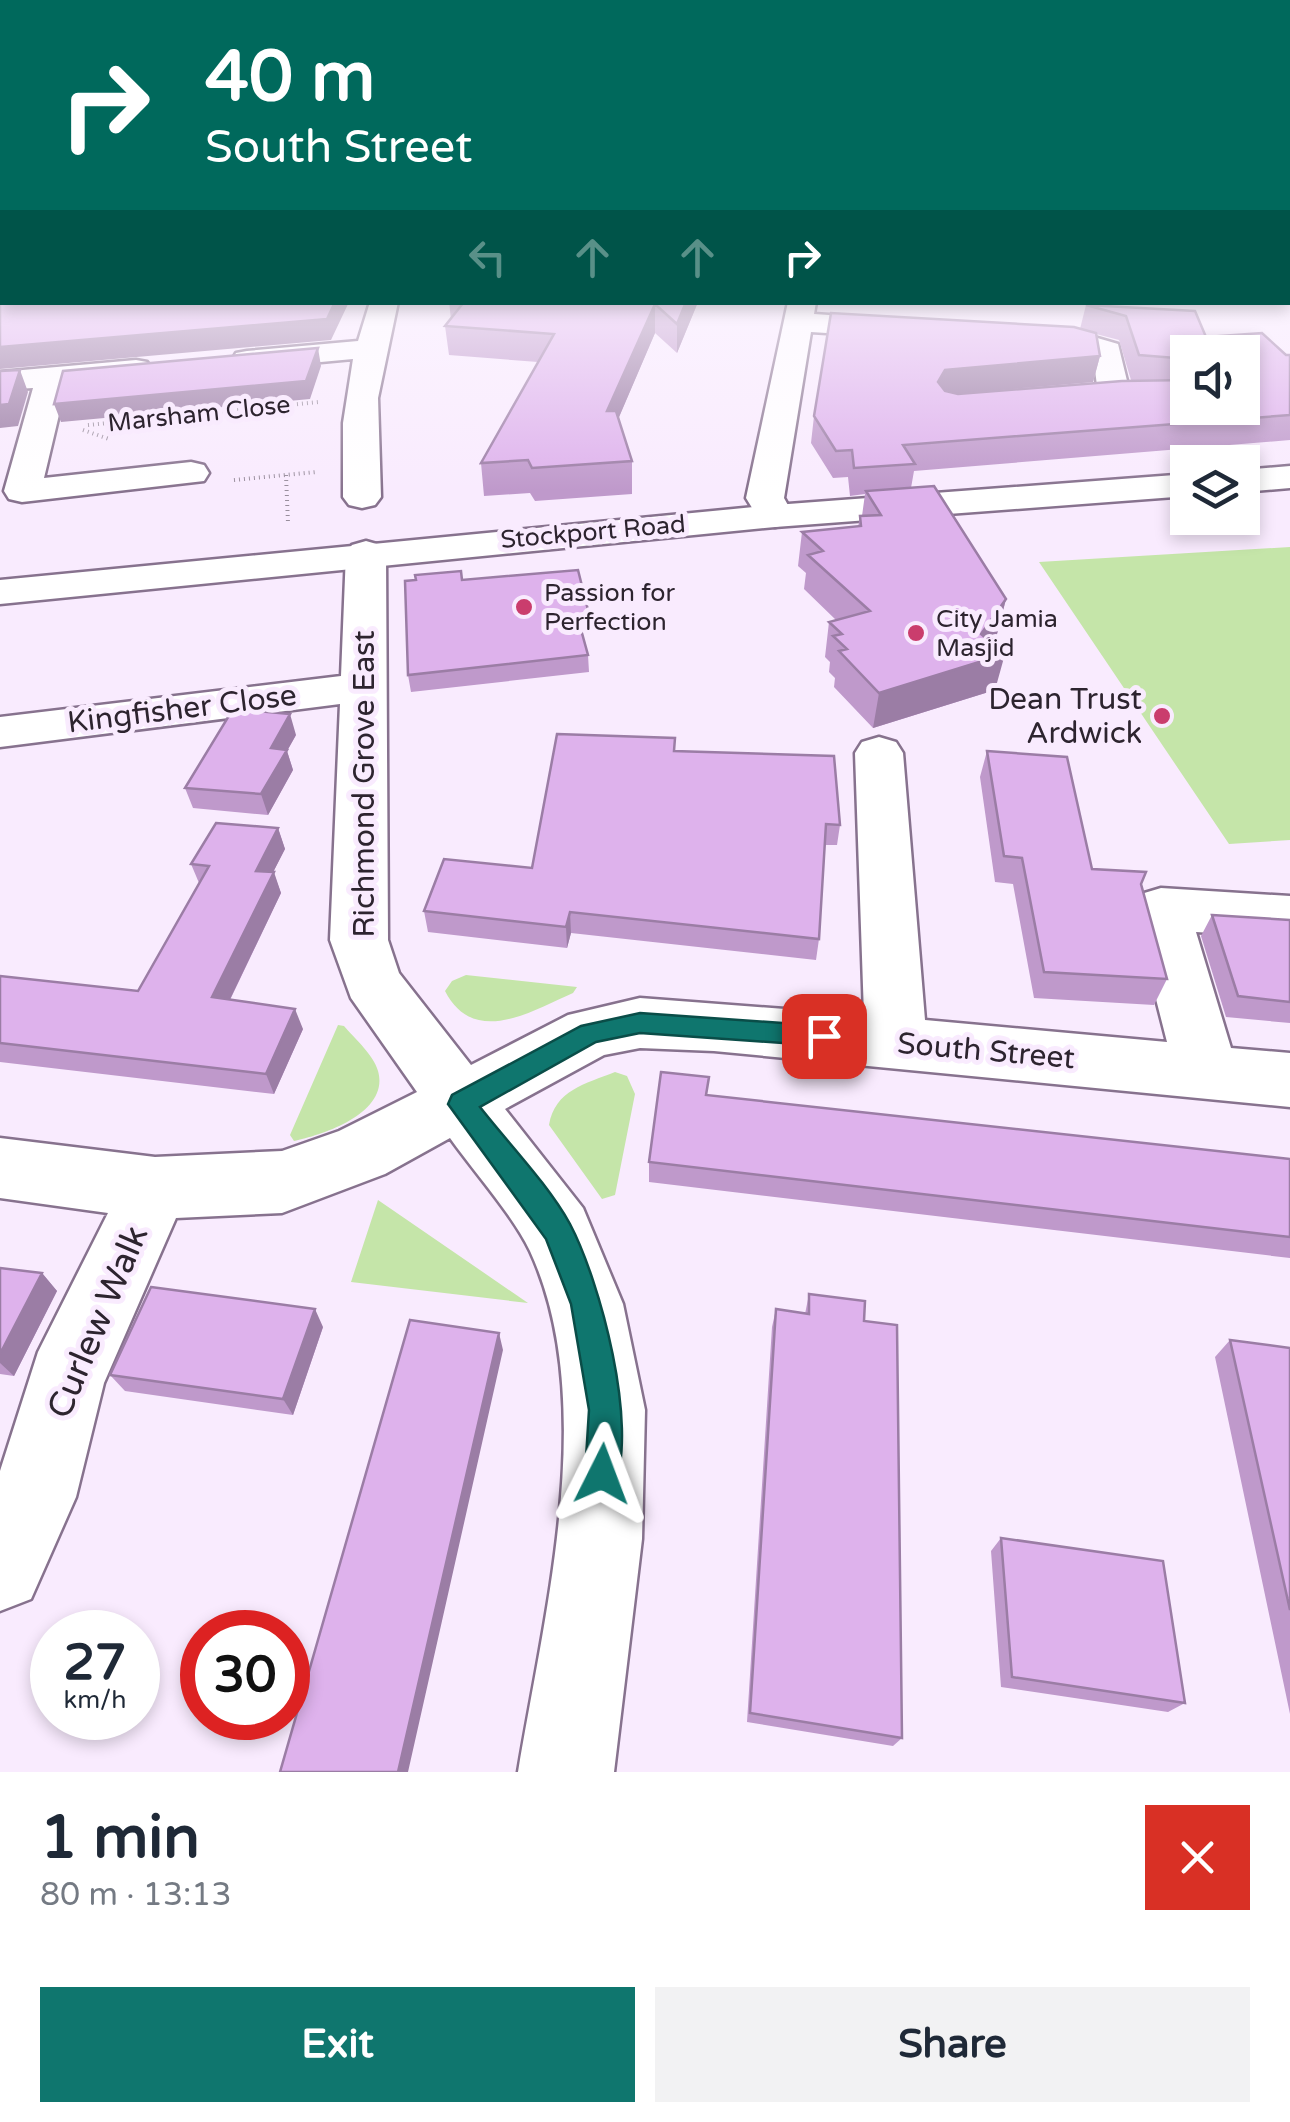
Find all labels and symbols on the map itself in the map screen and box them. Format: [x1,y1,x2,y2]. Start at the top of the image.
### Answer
street label: Marsham Close [106,389,292,439]
street label: Stockport Road [499,509,687,555]
place label: Passion for Perfection [544,578,675,637]
marker: Passion for Perfection [513,596,535,618]
place label: City Jamia Masjid [936,604,1058,663]
marker: City Jamia Masjid [905,622,927,644]
street label: Richmond Grove East [346,630,383,938]
street label: Kingfisher Close [65,677,299,741]
place label: Dean Trust Ardwick [988,681,1142,752]
marker: Dean Trust Ardwick [1151,705,1173,727]
pin [782,994,867,1079]
street label: South Street [896,1025,1076,1077]
street label: Curlew Walk [39,1219,157,1425]
position arrow [550,1422,654,1526]
speed limit sign: 30 [180,1610,310,1740]

